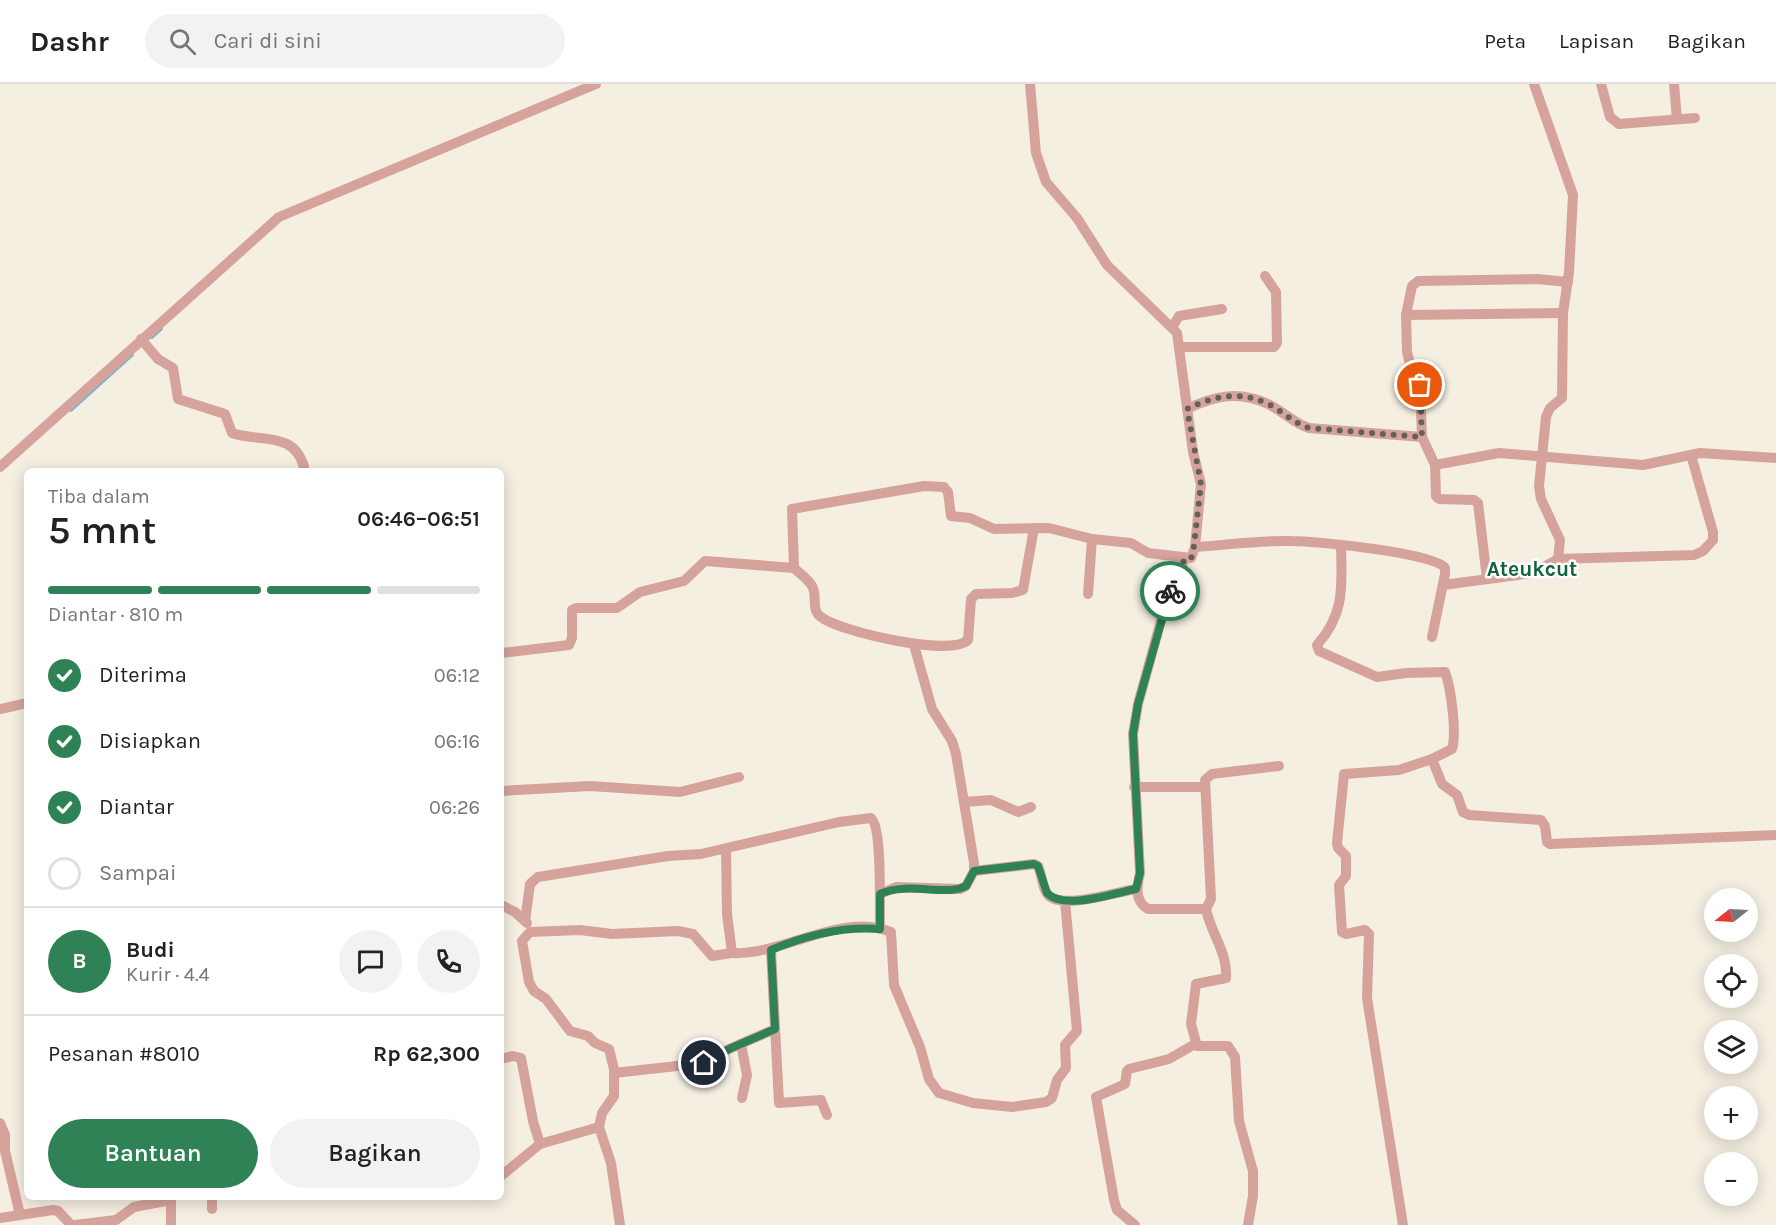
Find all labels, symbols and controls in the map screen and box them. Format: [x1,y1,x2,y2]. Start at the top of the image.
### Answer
search box [145,14,565,68]
text: Dashr [30,25,109,58]
icon: search [166,25,199,58]
text: Cari di sini [214,28,322,54]
text: Peta [1484,29,1526,53]
text: Lapisan [1559,29,1634,53]
text: Bagikan [1667,29,1746,53]
pin [1394,359,1445,410]
icon: bag [1403,368,1436,401]
text: Tiba dalam [48,485,150,508]
text: 06:46–06:51 [357,506,480,532]
text: 5 mnt [48,507,156,553]
district label: Ateukcut [1487,557,1577,581]
courier [1140,561,1200,621]
icon: bike [1154,575,1187,608]
text: Diantar · 810 m [48,603,183,626]
icon: check [48,659,81,692]
text: Diterima [99,662,187,688]
text: 06:12 [434,664,480,687]
icon: check [48,725,81,758]
text: Disiapkan [99,728,201,754]
text: 06:16 [434,730,480,753]
icon: check [48,791,81,824]
text: Diantar [99,794,174,820]
text: 06:26 [429,796,480,819]
text: Sampai [99,860,177,886]
north arrow [1704,888,1758,942]
map controls [1704,888,1758,1206]
button: chat [339,930,402,993]
button: phone [417,930,480,993]
text: Budi [126,937,175,963]
text: B [72,948,87,974]
button: locate [1704,954,1758,1008]
text: Kurir · 4.4 [126,963,210,986]
button: layers [1704,1020,1758,1074]
pin [678,1037,729,1088]
text: Pesanan #8010 [48,1041,200,1067]
text: Rp 62,300 [373,1041,480,1067]
icon: home [687,1046,720,1079]
button: + [1704,1086,1758,1140]
button: Bantuan [48,1119,258,1188]
button: Bagikan [270,1119,480,1188]
button: − [1704,1152,1758,1206]

